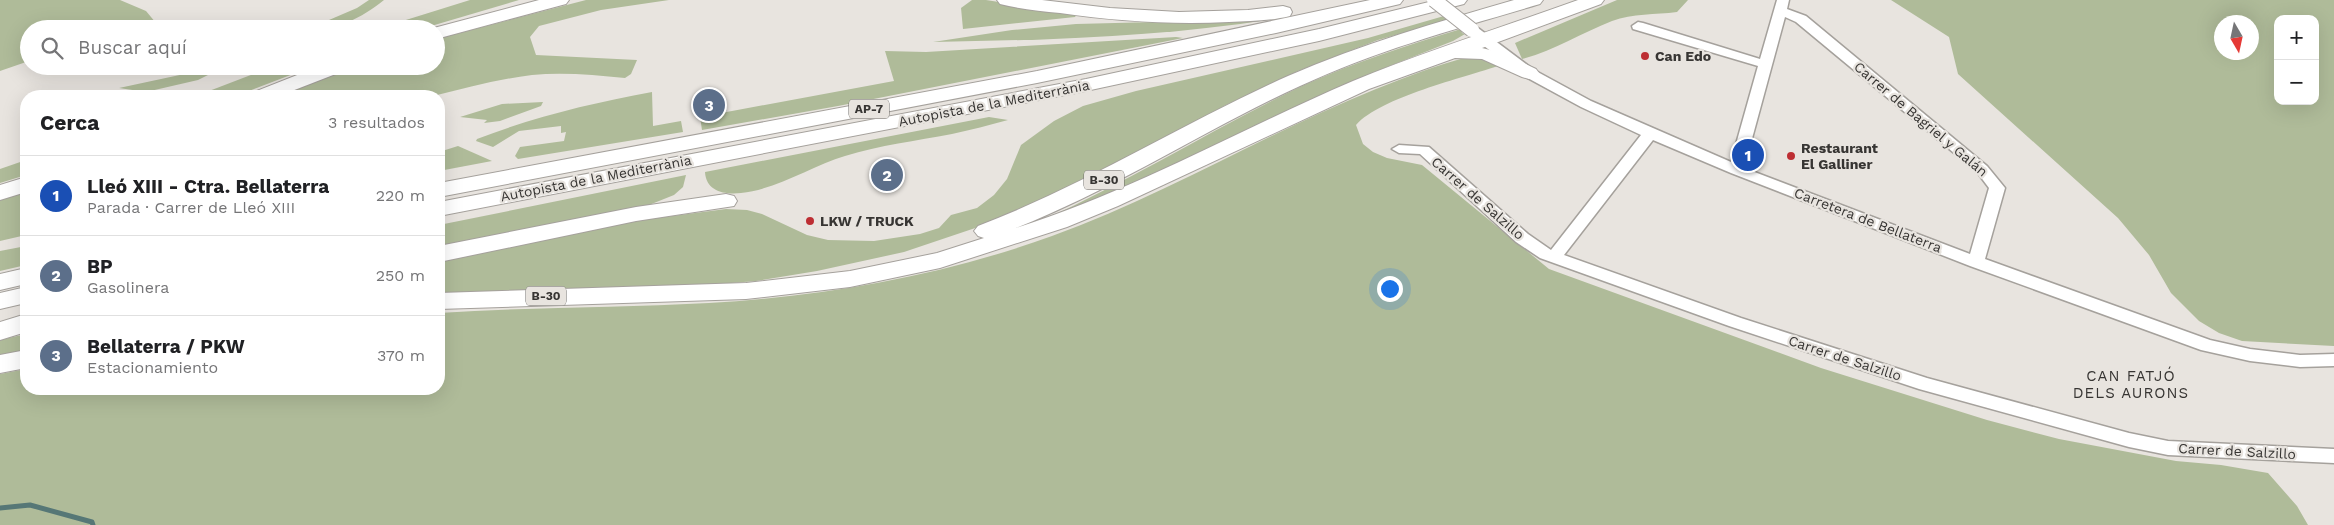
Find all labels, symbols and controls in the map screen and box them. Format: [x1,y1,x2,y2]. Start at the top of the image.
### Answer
north arrow [2214,15,2259,60]
map controls [2274,15,2319,105]
button: + [2274,15,2319,60]
search box [20,20,445,75]
icon: search [38,34,66,62]
text: Buscar aquí [78,36,187,59]
place label: Can Edo [1655,48,1711,64]
marker: Can Edo [1639,50,1651,62]
street label: Carrer de Bagriel y Galán [1851,58,1991,180]
button: − [2274,60,2319,105]
street label: Autopista de la Mediterrània [897,77,1091,129]
pin: 3 [693,86,725,124]
road number: AP-7 [849,100,889,118]
text: Cerca [40,110,99,135]
text: 3 resultados [328,113,425,132]
pin: 1 [1732,136,1764,174]
place label: Restaurant El Galliner [1801,140,1878,172]
marker: Restaurant El Galliner [1785,150,1797,162]
street label: Autopista de la Mediterrània [499,152,693,204]
street label: Carrer de Salzillo [1428,153,1528,243]
pin: 2 [871,156,903,194]
road number: B-30 [1084,170,1124,190]
text: Lleó XIII - Ctra. Bellaterra [87,175,329,198]
street label: Carretera de Bellaterra [1792,184,1944,256]
text: 1 [53,186,59,205]
text: 220 m [376,186,425,205]
text: Parada · Carrer de Lleó XIII [87,198,295,217]
place label: LKW / TRUCK [820,213,914,229]
marker: LKW / TRUCK [804,215,816,227]
text: BP [87,255,113,278]
text: 2 [51,266,61,285]
text: 250 m [376,266,425,285]
your location [1377,276,1403,302]
text: Gasolinera [87,278,169,297]
road number: B-30 [526,286,566,306]
street label: Carrer de Salzillo [1787,332,1903,384]
text: Bellaterra / PKW [87,335,245,358]
text: 3 [51,346,61,365]
text: 370 m [377,346,425,365]
text: Estacionamiento [87,358,218,377]
district label: CAN FATJÓ DELS AURONS [2073,366,2189,402]
street label: Carrer de Salzillo [2178,440,2296,462]

